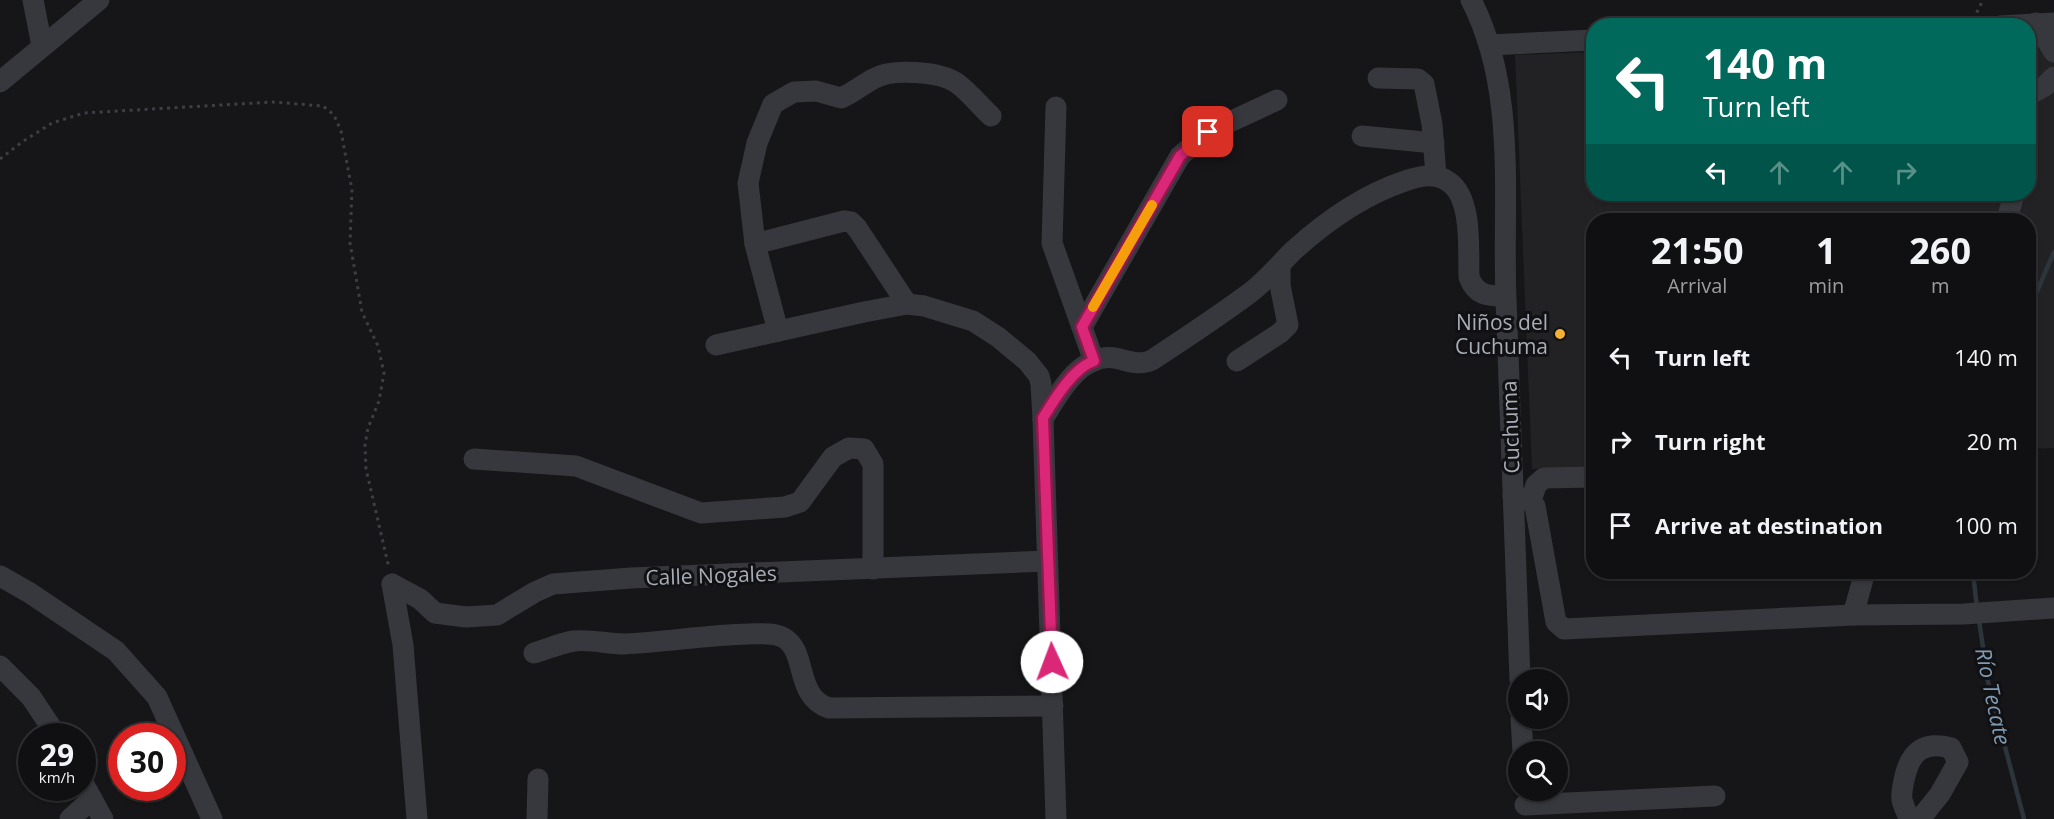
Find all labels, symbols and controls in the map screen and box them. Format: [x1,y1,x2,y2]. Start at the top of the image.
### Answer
text: 140 m [1703,34,1827,91]
icon: left [1604,42,1682,120]
text: Turn left [1703,88,1810,125]
pin [1182,106,1233,157]
icon: arrive [1191,115,1224,148]
icon: left [1700,156,1733,189]
icon: ahead [1763,156,1796,189]
icon: ahead [1826,156,1859,189]
icon: right [1889,156,1922,189]
text: 21:50 [1651,226,1744,275]
text: 1 [1816,226,1837,275]
text: 260 [1909,226,1971,275]
text: Arrival [1667,272,1727,299]
text: min [1808,272,1844,299]
text: m [1931,272,1949,299]
place label: Niños del Cuchuma [1455,308,1548,360]
marker: Niños del Cuchuma [1553,327,1567,341]
icon: left [1604,341,1637,374]
text: Turn left [1655,342,1750,372]
text: 140 m [1954,342,2018,372]
street label: Cuchuma [1494,380,1526,474]
icon: right [1604,425,1637,458]
text: Turn right [1655,426,1766,456]
text: 20 m [1967,426,2018,456]
icon: arrive [1604,509,1637,542]
text: Arrive at destination [1655,510,1883,540]
text: 100 m [1954,510,2018,540]
street label: Calle Nogales [645,559,777,591]
position arrow [1020,630,1084,694]
water label: Río Tecate [1969,645,2019,747]
map controls [1508,669,1568,801]
button: sound [1508,669,1568,729]
speed limit sign: 30 [108,723,186,801]
text: 29 [40,734,74,775]
button: search [1508,741,1568,801]
text: km/h [39,767,75,787]

